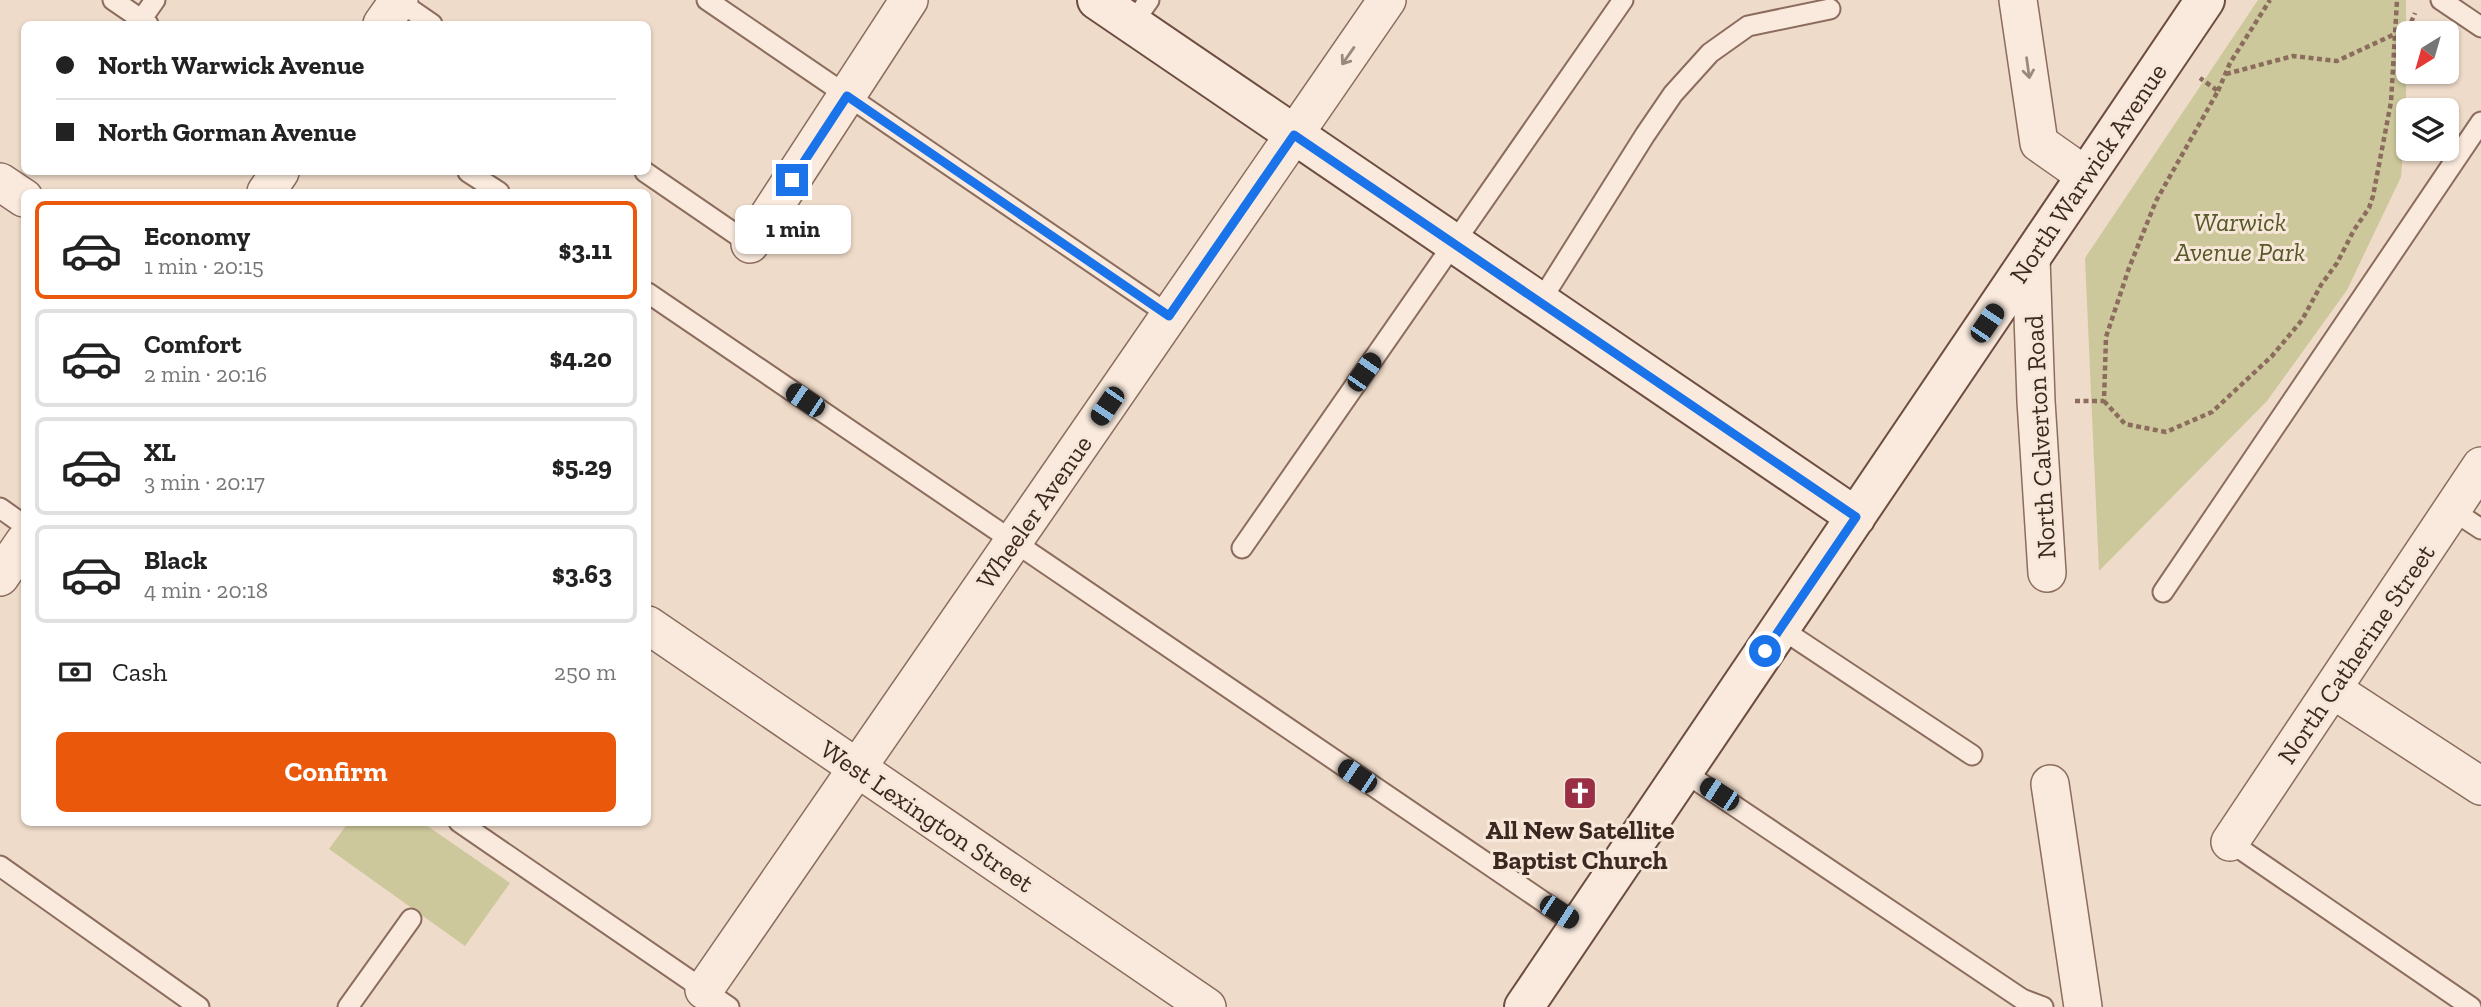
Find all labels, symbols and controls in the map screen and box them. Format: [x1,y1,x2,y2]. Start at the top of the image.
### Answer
north arrow [2396,21,2459,84]
map controls [2396,21,2459,161]
one-way arrow [1341,46,1355,65]
text: North Warwick Avenue [98,49,364,81]
one-way arrow [2022,56,2035,78]
street label: North Warwick Avenue [2002,57,2174,289]
button: layers [2396,98,2459,161]
text: North Gorman Avenue [98,116,356,148]
route end [776,164,808,196]
callout: 1 min [734,204,850,254]
park label: Warwick Avenue Park [2174,206,2305,268]
text: 1 min [766,215,820,243]
icon: car [60,219,123,282]
text: Economy [144,220,250,252]
text: $3.11 [558,234,612,266]
text: 1 min · 20:15 [144,252,264,280]
car [1967,300,2008,346]
street label: North Calverton Road [2018,314,2062,560]
icon: car [60,327,123,390]
text: Comfort [144,328,241,360]
text: $4.20 [550,342,612,374]
car [1344,349,1385,395]
text: 2 min · 20:16 [144,360,267,388]
car [782,380,829,420]
car [1087,383,1128,429]
street label: Wheeler Avenue [969,429,1099,595]
icon: car [60,435,123,498]
text: XL [144,436,176,468]
text: $5.29 [552,450,612,482]
text: 3 min · 20:17 [144,468,265,496]
street label: North Catherine Street [2271,538,2442,770]
icon: car [60,543,123,606]
text: Black [144,544,207,576]
text: $3.63 [552,558,612,590]
text: 4 min · 20:18 [144,576,268,604]
route start [1749,635,1781,667]
icon: cash [56,653,94,691]
text: Cash [112,656,167,688]
text: 250 m [554,658,616,686]
button: Confirm [56,732,616,812]
street label: West Lexington Street [814,733,1040,899]
car [1334,756,1381,796]
church icon: All New Satellite Baptist Church [1561,774,1599,812]
car [1696,774,1743,814]
place label: All New Satellite Baptist Church [1486,814,1675,876]
car [1536,892,1583,932]

